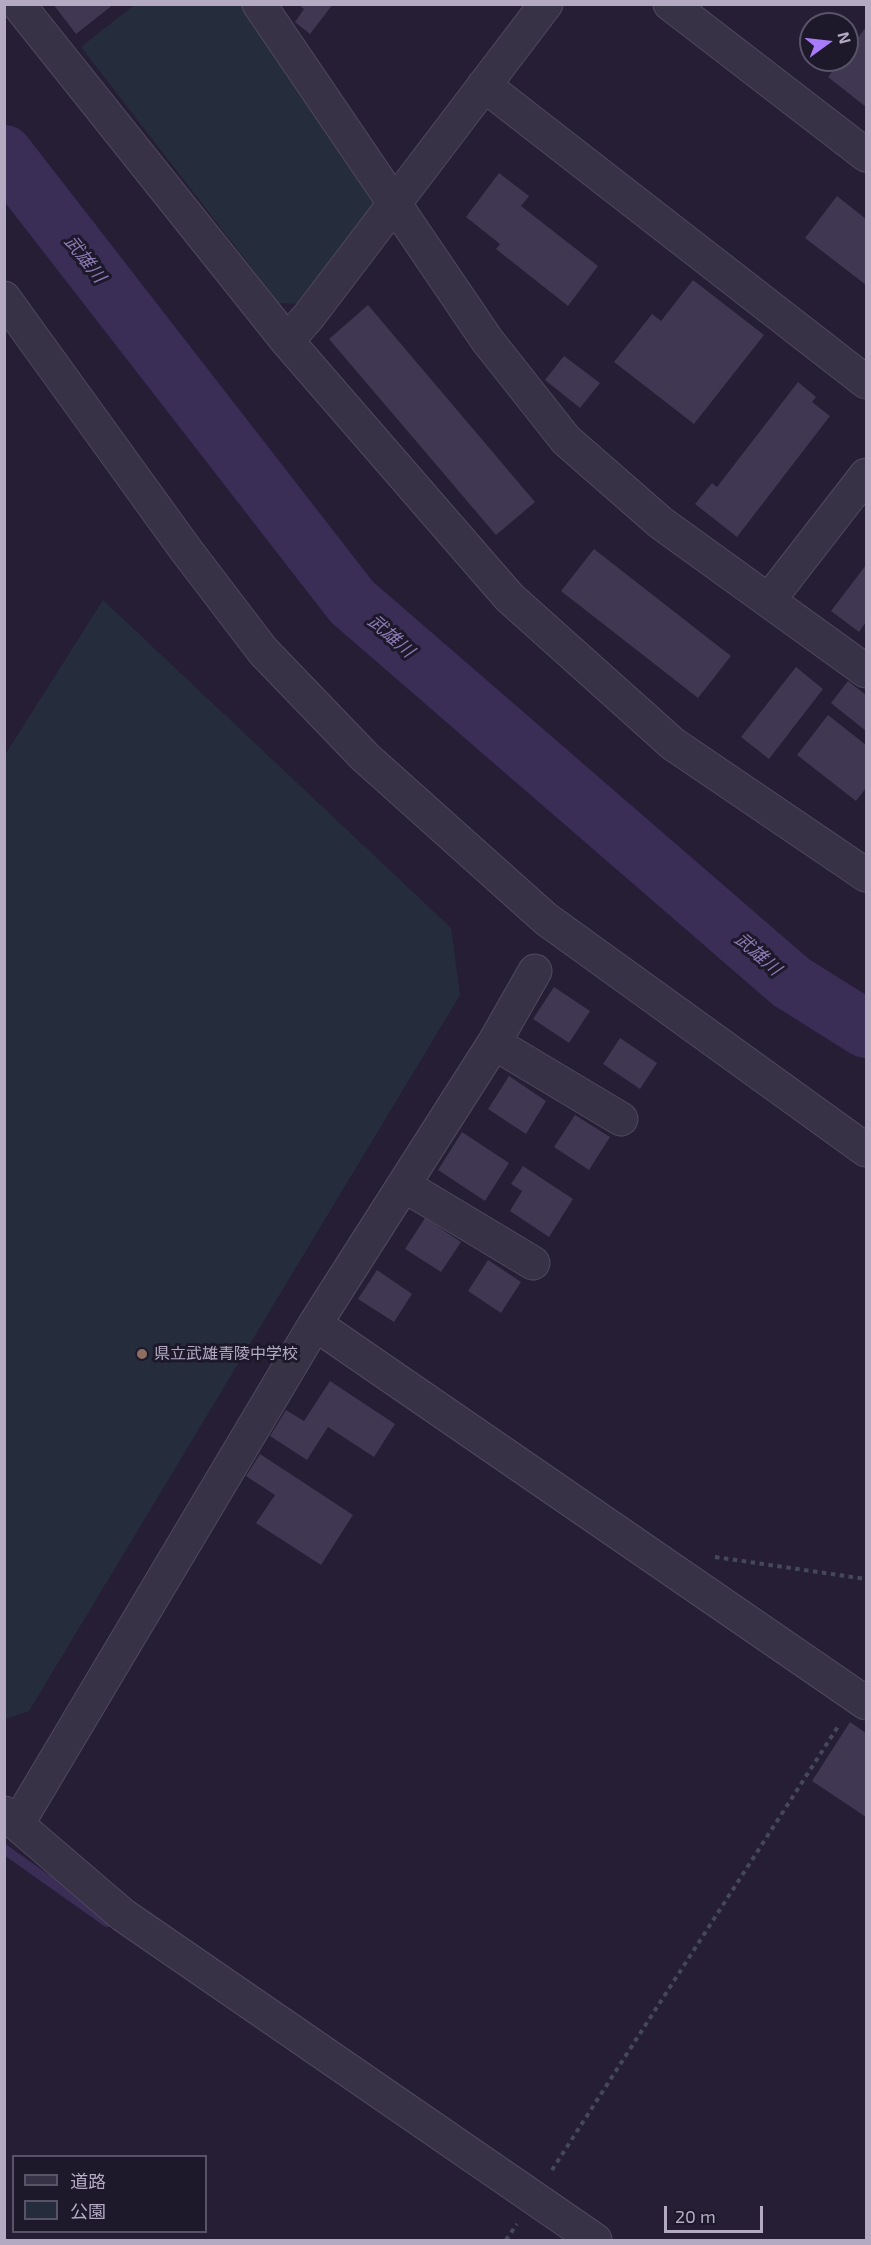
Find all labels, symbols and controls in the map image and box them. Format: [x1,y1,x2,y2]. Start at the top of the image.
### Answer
north arrow [799,12,859,72]
text: N [834,30,856,46]
water label: 武雄川 [60,231,110,287]
water label: 武雄川 [364,610,418,662]
water label: 武雄川 [731,928,785,980]
place label: 県立武雄青陵中学校 [154,1344,298,1364]
marker: 県立武雄青陵中学校 [135,1347,149,1361]
legend [12,2155,207,2233]
text: 道路 [70,2170,106,2192]
scale bar [667,2194,766,2232]
text: 公園 [70,2200,106,2222]
text: 20 m [675,2205,716,2227]

